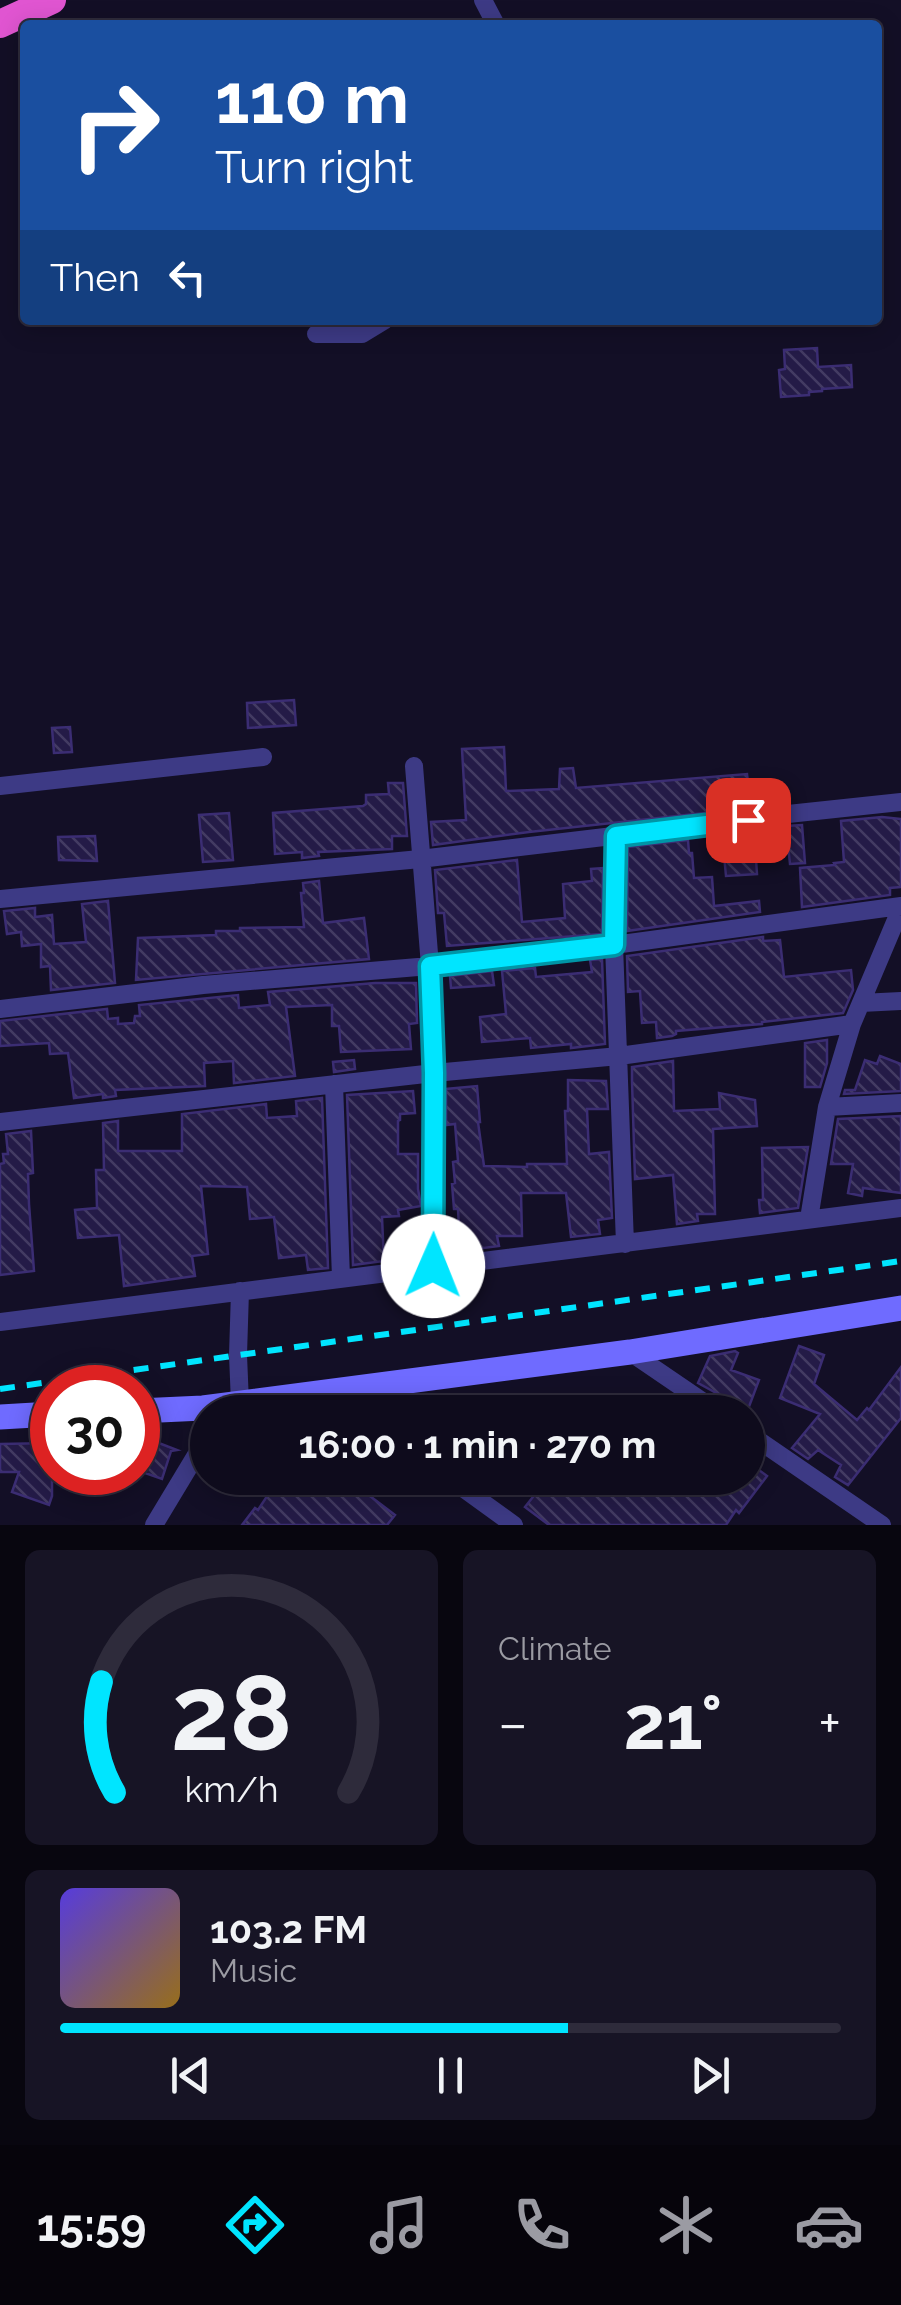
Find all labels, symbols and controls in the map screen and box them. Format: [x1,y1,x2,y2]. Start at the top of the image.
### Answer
text: 110 m [215,57,409,139]
icon: right [50,60,180,190]
text: Turn right [215,141,413,194]
icon: left [160,250,215,305]
text: Then [50,255,140,300]
pin [706,778,791,863]
icon: arrive [721,793,776,848]
position arrow [381,1214,485,1318]
speed limit sign: 30 [30,1365,160,1495]
text: 16:00 · 1 min · 270 m [299,1422,656,1467]
text: Climate [498,1630,612,1667]
text: 28 [171,1652,292,1774]
text: 21° [623,1678,722,1767]
text: − [498,1691,528,1756]
text: + [818,1691,841,1756]
text: km/h [184,1768,279,1810]
text: 103.2 FM [210,1907,367,1952]
text: Music [210,1952,297,1989]
icon: previous [163,2048,218,2103]
icon: pause [423,2048,478,2103]
icon: next [683,2048,738,2103]
icon: directions [220,2190,290,2260]
icon: music [364,2190,434,2260]
icon: phone [507,2190,577,2260]
icon: climate [651,2190,721,2260]
icon: car [794,2190,864,2260]
text: 15:59 [37,2199,146,2252]

